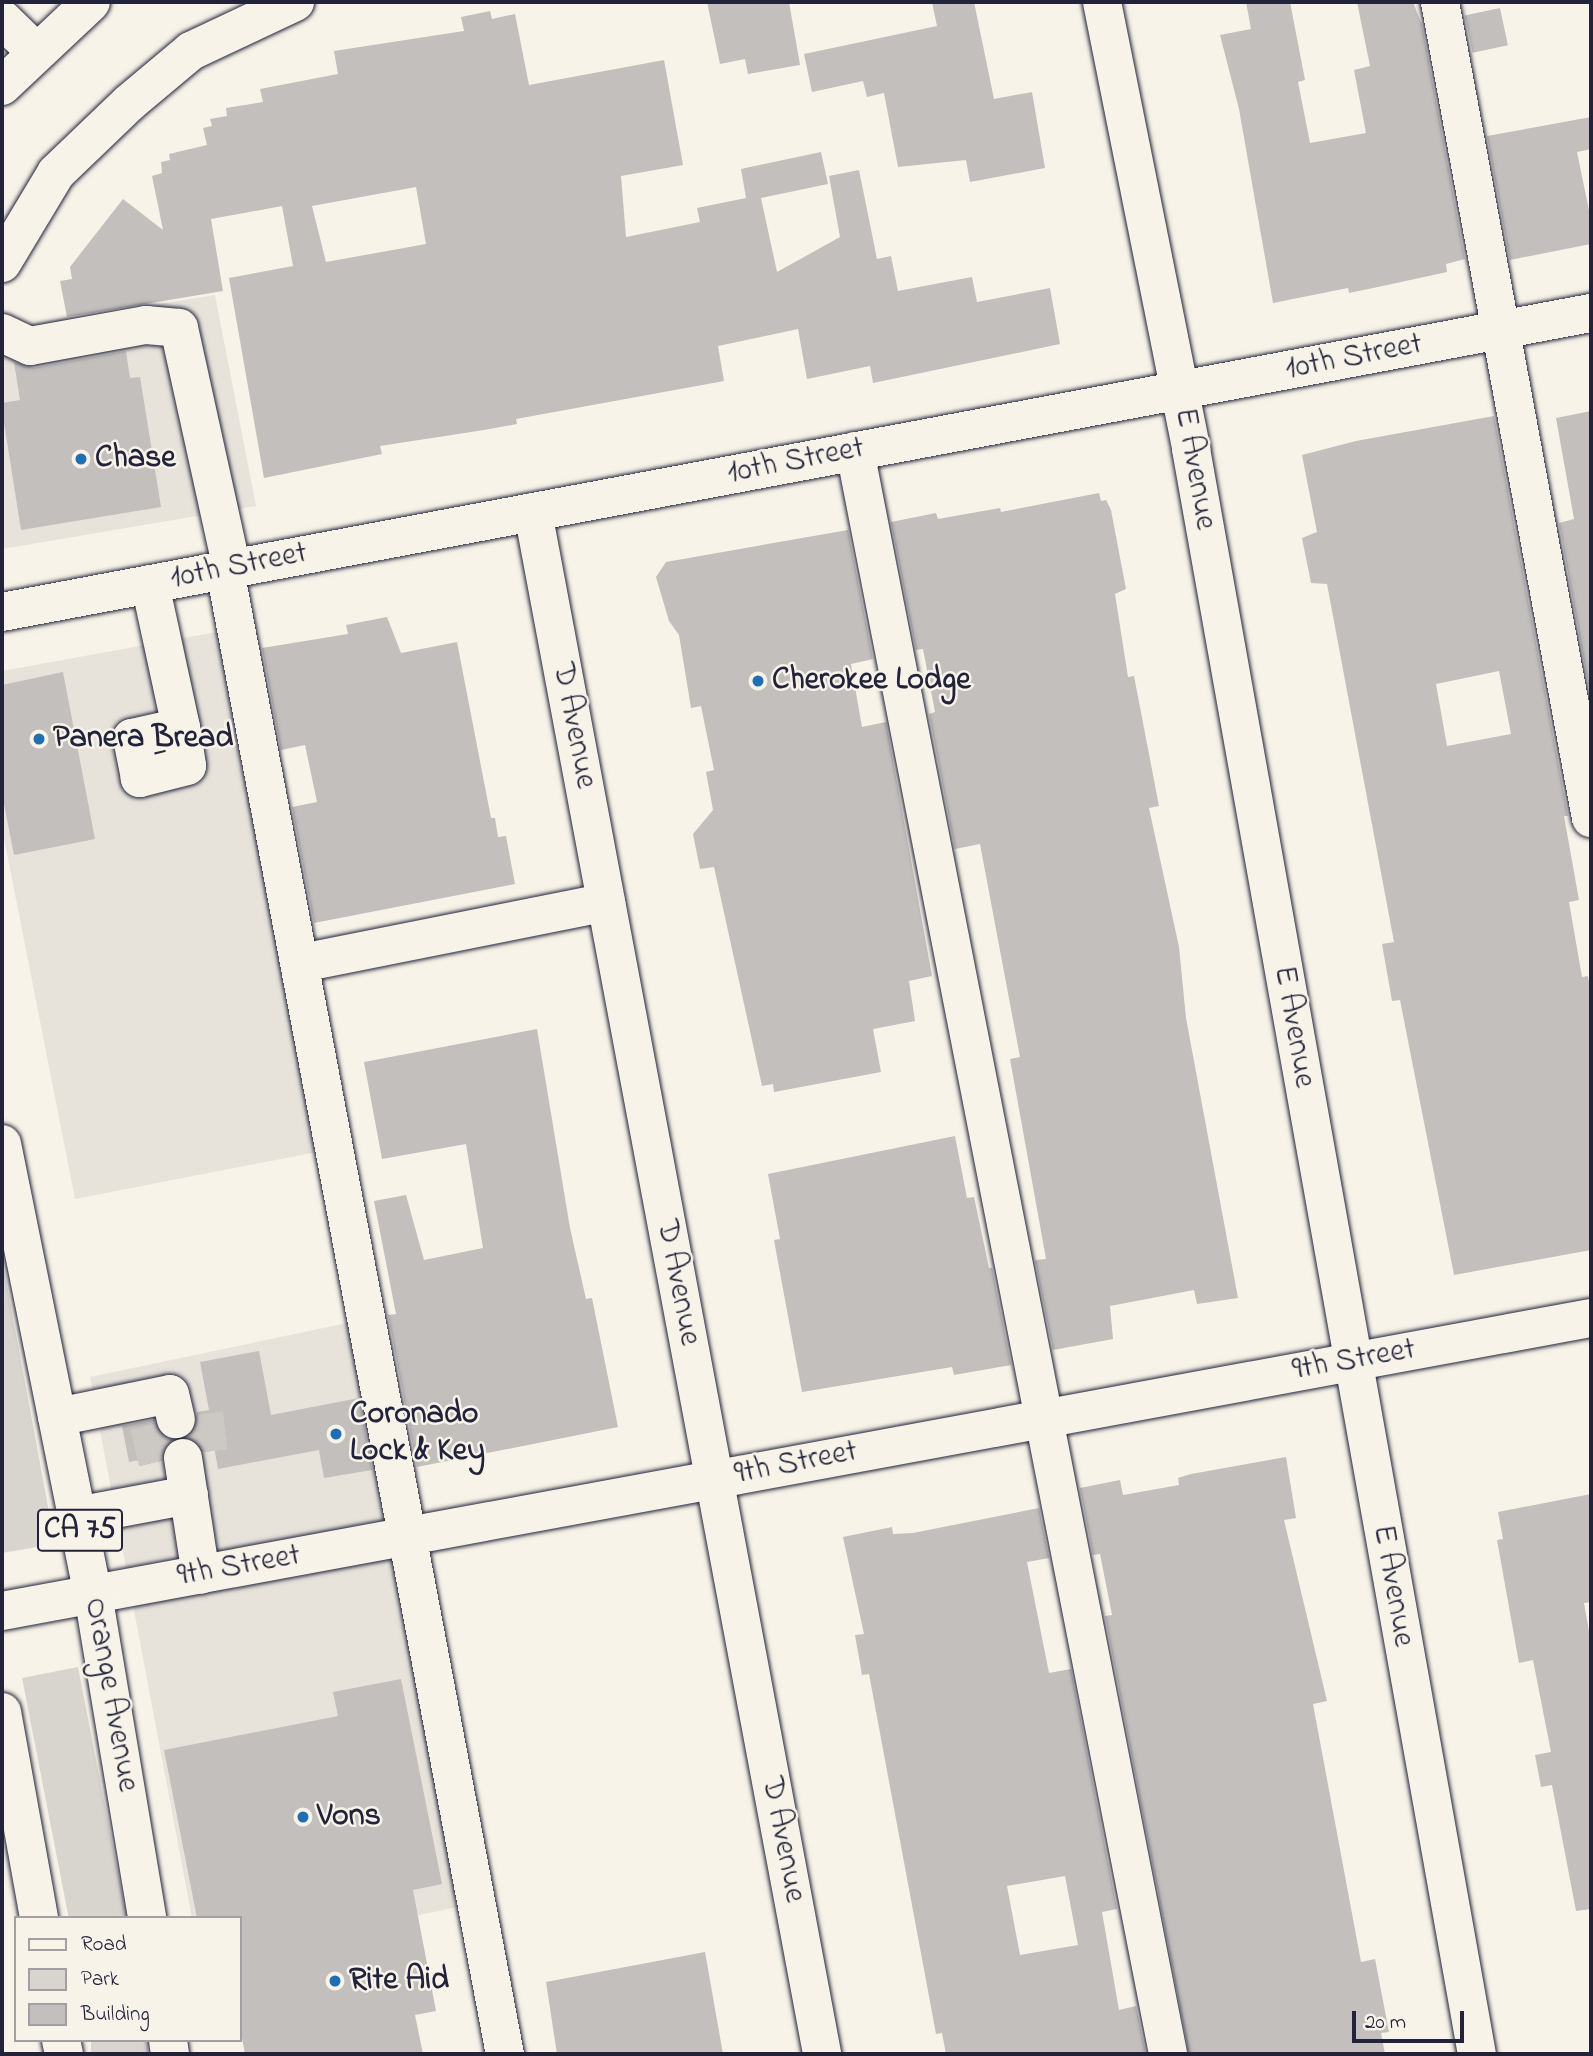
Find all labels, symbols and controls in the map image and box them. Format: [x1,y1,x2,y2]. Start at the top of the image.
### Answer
street label: 10th Street [1282,326,1426,390]
street label: E Avenue [1164,405,1224,533]
street label: 10th Street [724,430,868,494]
place label: Chase [95,440,176,478]
marker: Chase [73,451,89,467]
street label: 10th Street [167,535,311,599]
street label: D Avenue [542,660,604,792]
place label: Cherokee Lodge [772,662,971,700]
marker: Cherokee Lodge [750,673,766,689]
place label: Panera Bread [53,720,233,758]
marker: Panera Bread [31,731,47,747]
street label: E Avenue [1263,963,1323,1091]
street label: D Avenue [646,1217,708,1349]
street label: 9th Street [1289,1331,1419,1391]
place label: Coronado Lock & Key [350,1397,485,1472]
marker: Coronado Lock & Key [328,1426,344,1442]
street label: 9th Street [731,1433,861,1495]
road number: CA 75 [36,1504,124,1556]
street label: E Avenue [1362,1522,1422,1650]
street label: 9th Street [174,1537,304,1597]
street label: Orange Avenue [74,1595,146,1795]
street label: D Avenue [751,1774,813,1906]
place label: Vons [317,1798,381,1836]
marker: Vons [295,1809,311,1825]
legend [14,1916,242,2042]
text: Road [81,1930,127,1960]
place label: Rite Aid [349,1962,449,2000]
text: Park [81,1965,119,1995]
marker: Rite Aid [327,1973,343,1989]
scale bar [1355,1996,1467,2040]
text: Building [81,2000,150,2030]
text: 20 m [1365,2008,1406,2038]

